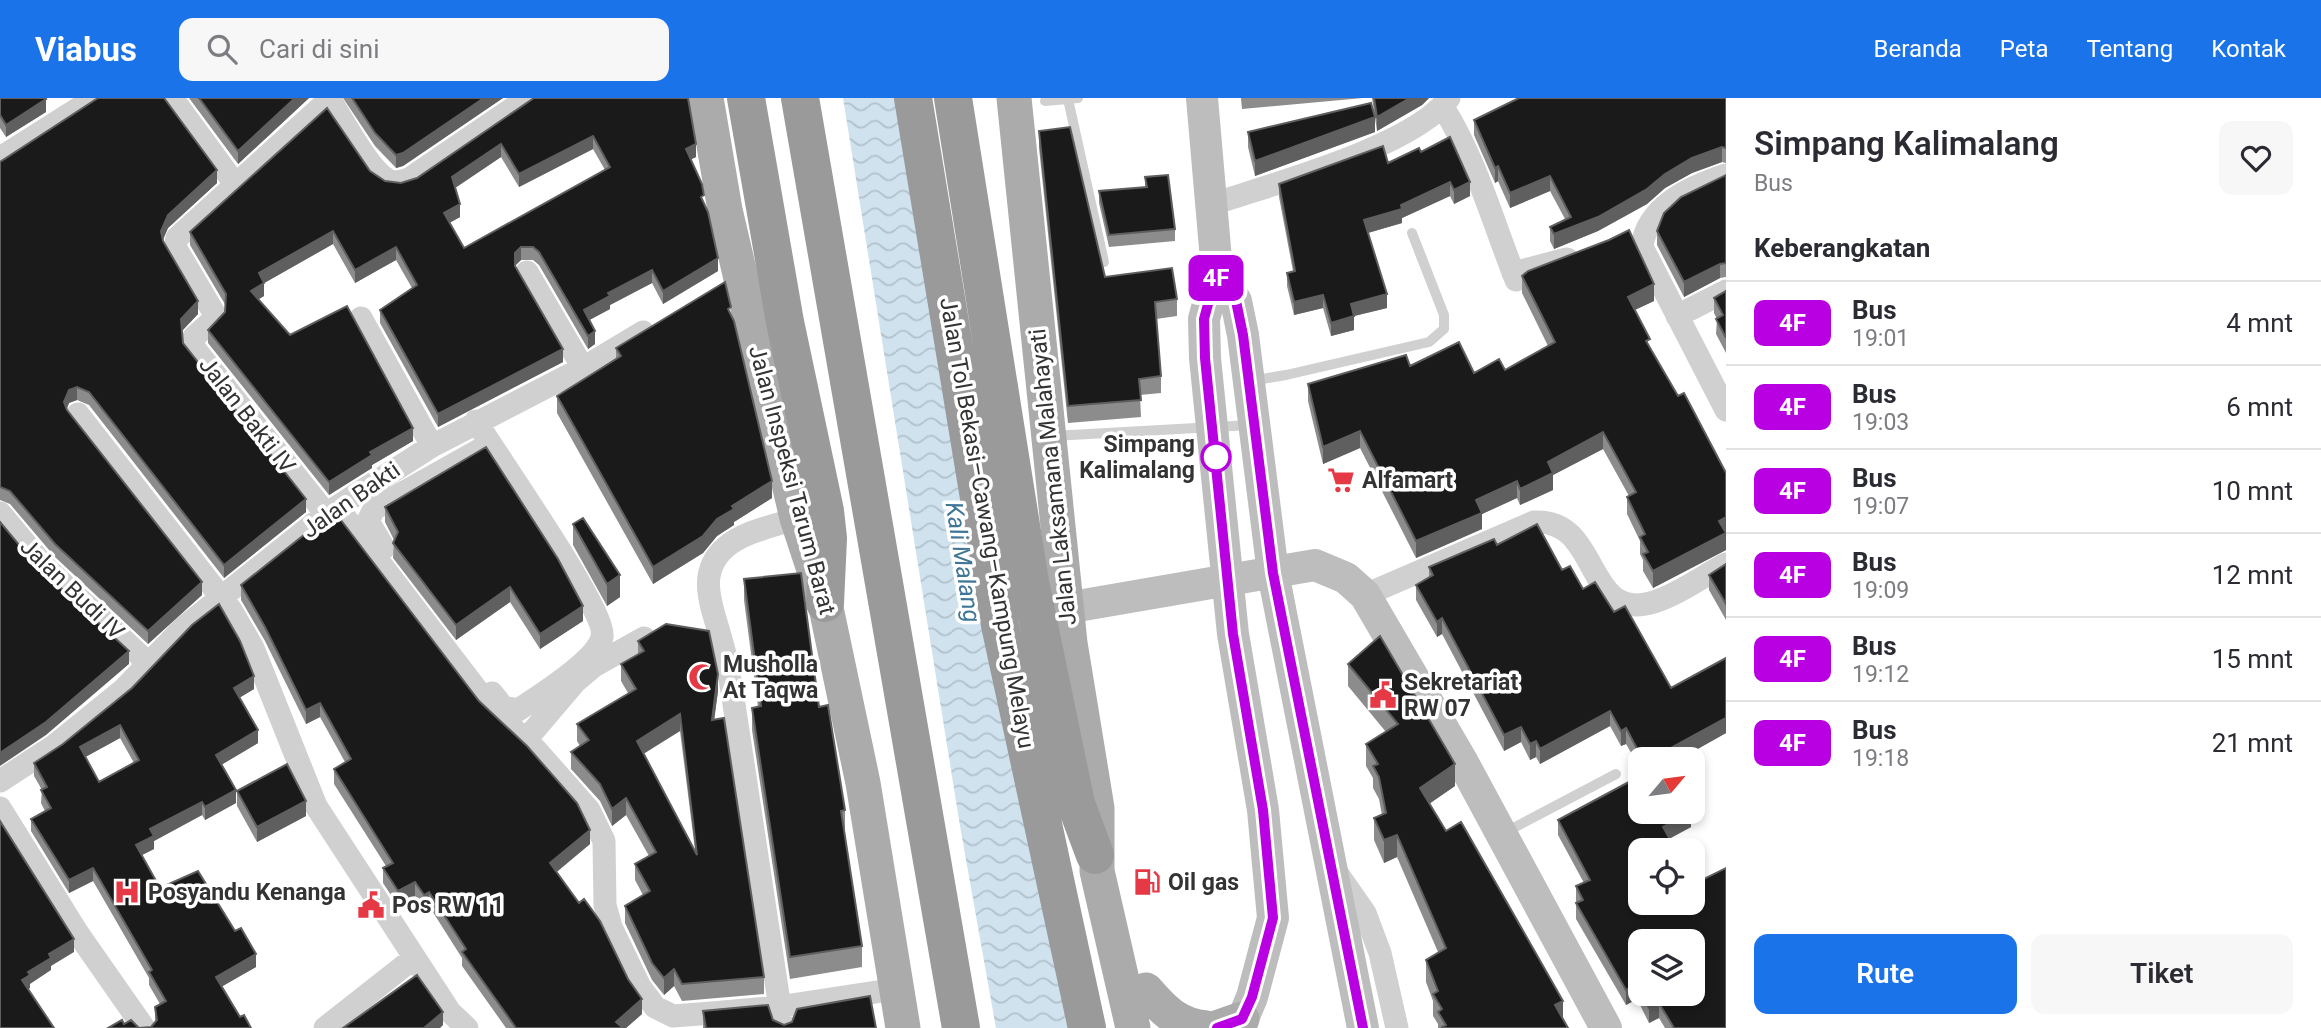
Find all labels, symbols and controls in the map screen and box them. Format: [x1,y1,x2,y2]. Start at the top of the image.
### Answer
search box [179,18,669,81]
text: Viabus [35,30,137,69]
icon: search [203,30,241,68]
text: Cari di sini [259,34,379,64]
text: Beranda [1874,35,1962,63]
text: Peta [2000,35,2048,63]
text: Tentang [2086,35,2173,63]
text: Kontak [2211,35,2286,63]
button: heart [2219,121,2293,195]
text: Simpang Kalimalang [1754,124,2059,163]
text: Bus [1754,170,1793,197]
text: Keberangkatan [1754,233,1930,263]
line badge: 4F [1184,255,1248,301]
text: 4F [1203,264,1229,292]
street label: Jalan Tol Bekasi–Cawang–Kampung Melayu [934,295,1040,751]
text: Bus [1852,295,1897,325]
text: 4 mnt [2226,308,2293,338]
text: 4F [1779,309,1806,337]
text: 19:01 [1852,325,1909,352]
street label: Jalan Laksamana Malahayati [1024,327,1082,627]
street label: Jalan Inspeksi Tarum Barat [743,342,841,618]
street label: Jalan Bakti IV [193,352,301,479]
text: Bus [1852,379,1897,409]
text: 6 mnt [2226,392,2293,422]
text: 4F [1779,393,1806,421]
text: 19:03 [1852,409,1909,436]
place label: Simpang Kalimalang [1079,431,1195,484]
marker: Simpang Kalimalang [1201,442,1231,472]
street label: Jalan Bakti [297,456,405,544]
text: Bus [1852,463,1897,493]
supermarket icon: Alfamart [1326,465,1356,495]
place label: Alfamart [1362,467,1453,494]
text: 10 mnt [2212,476,2293,506]
text: 4F [1779,477,1806,505]
text: 19:07 [1852,493,1909,520]
water label: Kali Malang [940,500,986,624]
street label: Jalan Budi IV [14,533,130,645]
text: Bus [1852,547,1897,577]
text: 12 mnt [2212,560,2293,590]
text: 4F [1779,561,1806,589]
text: 19:09 [1852,577,1909,604]
text: Bus [1852,631,1897,661]
text: 15 mnt [2212,644,2293,674]
text: 4F [1779,645,1806,673]
place label: Musholla At Taqwa [723,651,818,704]
text: 19:12 [1852,661,1909,688]
mosque icon: Musholla At Taqwa [687,662,717,692]
place label: Sekretariat RW 07 [1404,669,1518,722]
public building icon: Sekretariat RW 07 [1368,680,1398,710]
text: Bus [1852,715,1897,745]
text: 21 mnt [2212,728,2293,758]
text: 4F [1779,729,1806,757]
text: 19:18 [1852,745,1909,772]
north arrow [1628,747,1704,824]
map controls [1628,747,1705,1006]
button: locate [1628,838,1705,915]
fuel station icon: Oil gas [1132,867,1162,897]
place label: Oil gas [1168,869,1239,896]
hospital icon: Posyandu Kenanga [112,877,142,907]
place label: Posyandu Kenanga [148,879,346,906]
public building icon: Pos RW 11 [356,890,386,920]
place label: Pos RW 11 [392,892,504,919]
button: layers [1628,929,1705,1006]
button: Rute [1754,934,2017,1014]
button: Tiket [2031,934,2293,1014]

